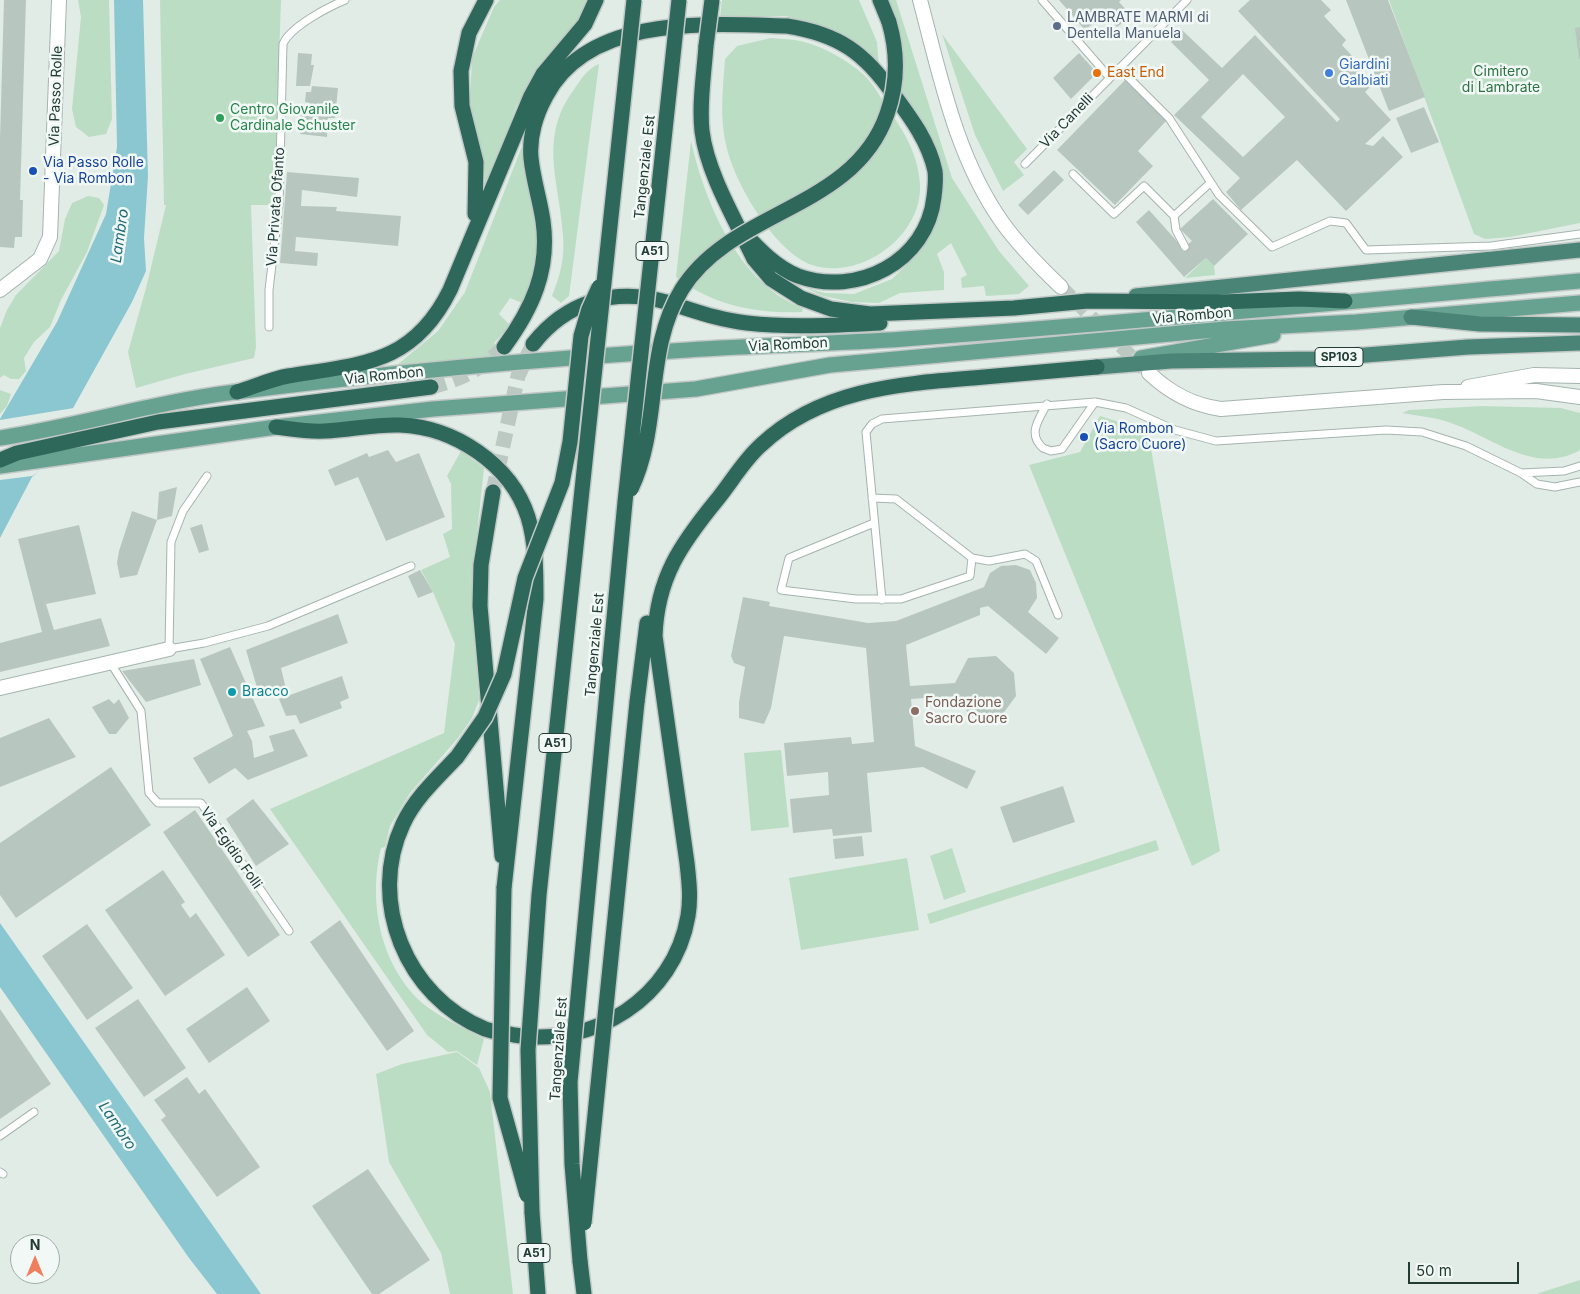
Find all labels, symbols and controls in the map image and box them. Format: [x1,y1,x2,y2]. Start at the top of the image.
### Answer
place label: LAMBRATE MARMI di Dentella Manuela [1067,10,1209,42]
marker: LAMBRATE MARMI di Dentella Manuela [1051,20,1063,32]
street label: Via Passo Rolle [46,45,66,147]
place label: Giardini Galbiati [1339,57,1389,90]
park label: Cimitero di Lambrate [1462,64,1540,96]
place label: East End [1107,65,1164,81]
marker: East End [1091,67,1103,79]
marker: Giardini Galbiati [1323,67,1335,79]
street label: Via Canelli [1037,90,1097,152]
place label: Centro Giovanile Cardinale Schuster [230,102,356,134]
marker: Centro Giovanile Cardinale Schuster [214,112,226,124]
street label: Tangenziale Est [631,114,659,220]
street label: Via Privata Ofanto [263,147,289,267]
place label: Via Passo Rolle - Via Rombon [43,155,144,188]
marker: Via Passo Rolle - Via Rombon [27,165,39,177]
water label: Lambro [107,208,133,264]
road number: A51 [636,242,668,260]
street label: Via Rombon [1152,304,1232,328]
street label: Via Rombon [748,335,828,355]
road number: SP103 [1315,348,1363,367]
street label: Via Rombon [344,363,424,389]
place label: Via Rombon (Sacro Cuore) [1094,421,1186,454]
marker: Via Rombon (Sacro Cuore) [1078,431,1090,443]
street label: Tangenziale Est [582,592,608,698]
place label: Bracco [242,684,289,700]
marker: Bracco [226,686,238,698]
place label: Fondazione Sacro Cuore [925,695,1007,728]
marker: Fondazione Sacro Cuore [909,705,921,717]
road number: A51 [539,734,571,752]
street label: Via Egidio Folli [197,804,265,892]
street label: Tangenziale Est [547,997,571,1101]
water label: Lambro [94,1098,140,1154]
north arrow [10,1234,60,1284]
text: N [30,1236,40,1253]
road number: A51 [518,1244,550,1262]
scale bar [1410,1252,1521,1284]
text: 50 m [1416,1261,1452,1280]

